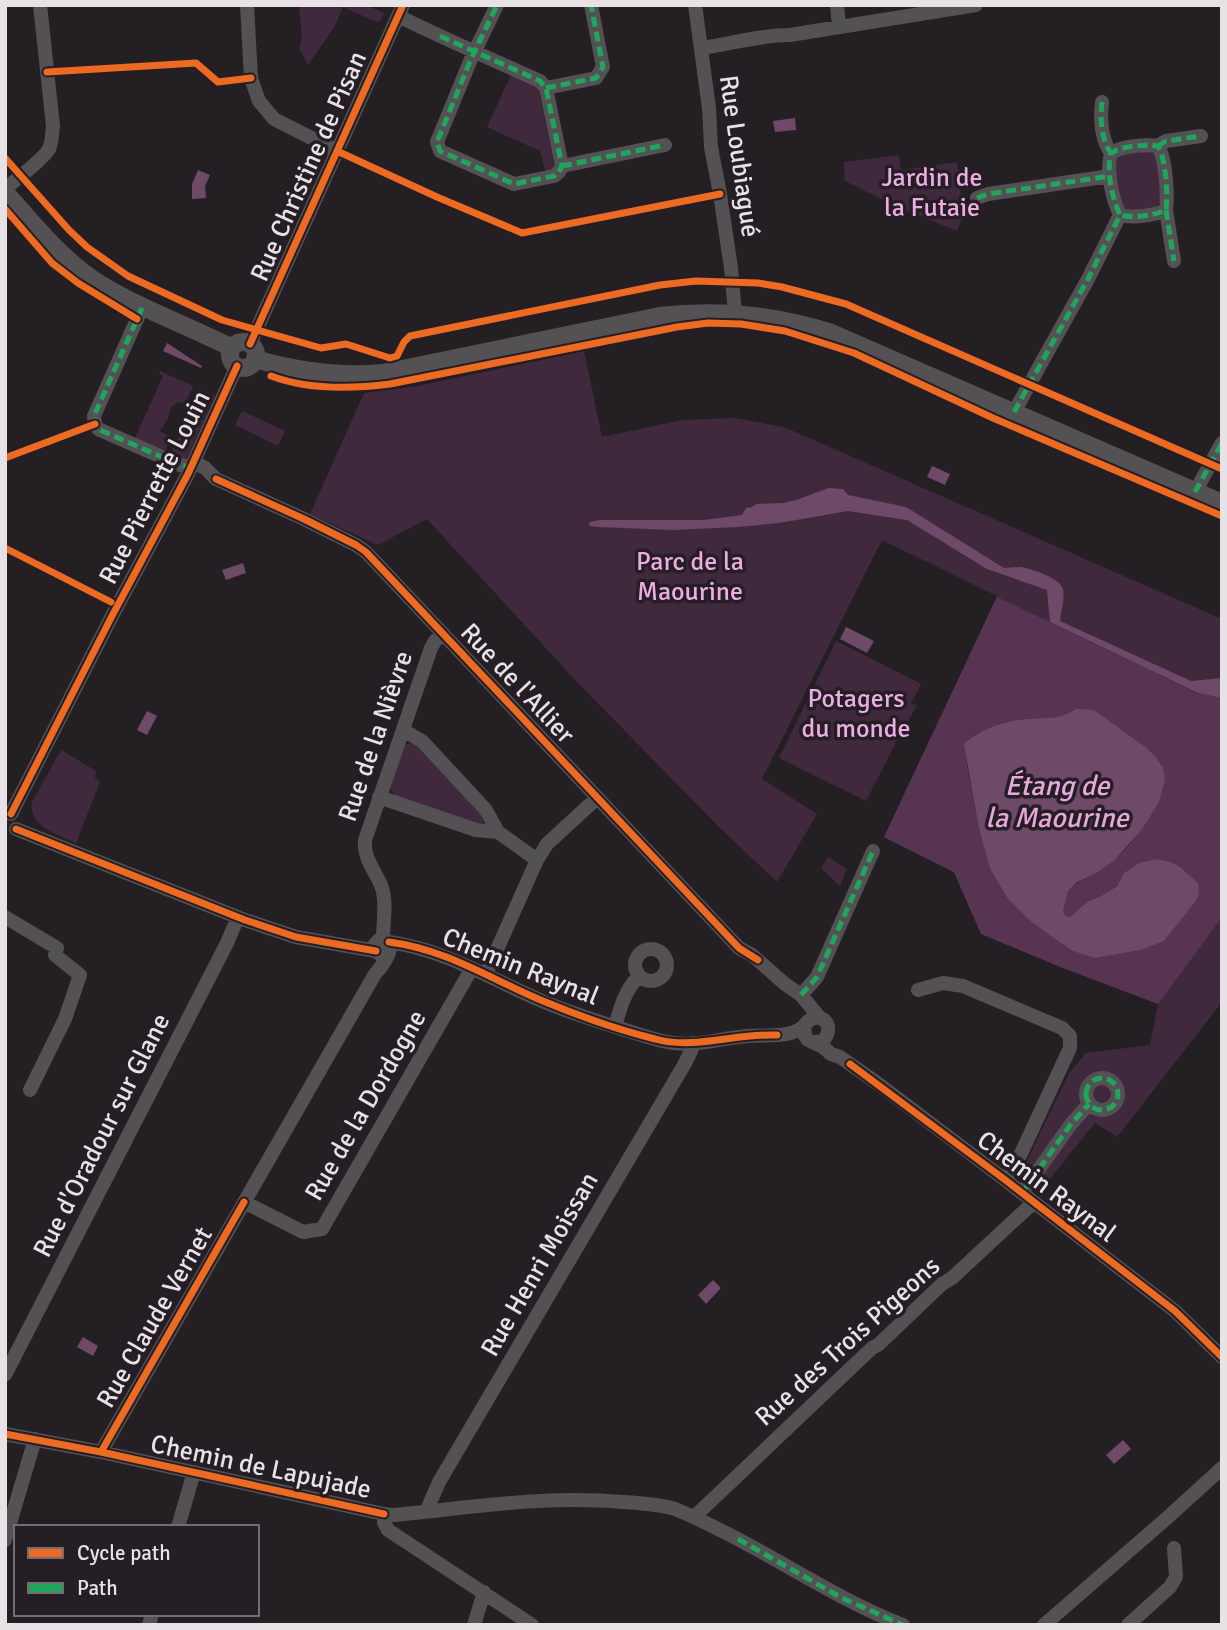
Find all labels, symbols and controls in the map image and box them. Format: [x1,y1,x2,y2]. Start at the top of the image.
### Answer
street label: Rue Christine de Pisan [244,46,374,286]
street label: Rue Loubiagué [712,73,766,239]
park label: Jardin de la Futaie [882,162,982,224]
street label: Rue Pierrette Louin [92,385,217,590]
park label: Parc de la Maourine [636,546,744,608]
street label: Rue de l'Allier [453,617,581,751]
street label: Rue de la Nièvre [332,647,420,826]
park label: Potagers du monde [802,683,910,745]
water label: Étang de la Maourine [986,769,1130,835]
street label: Chemin Raynal [438,921,604,1013]
street label: Rue de la Dordogne [298,1004,433,1207]
street label: Rue d'Oradour sur Glane [27,1008,177,1263]
street label: Chemin Raynal [970,1124,1122,1250]
street label: Rue Henri Moissan [474,1167,606,1362]
street label: Rue Claude Vernet [90,1221,220,1414]
street label: Rue des Trois Pigeons [749,1250,947,1433]
street label: Chemin de Lapujade [148,1428,374,1506]
legend [14,1525,259,1616]
text: Cycle path [77,1540,171,1566]
text: Path [77,1575,118,1601]

